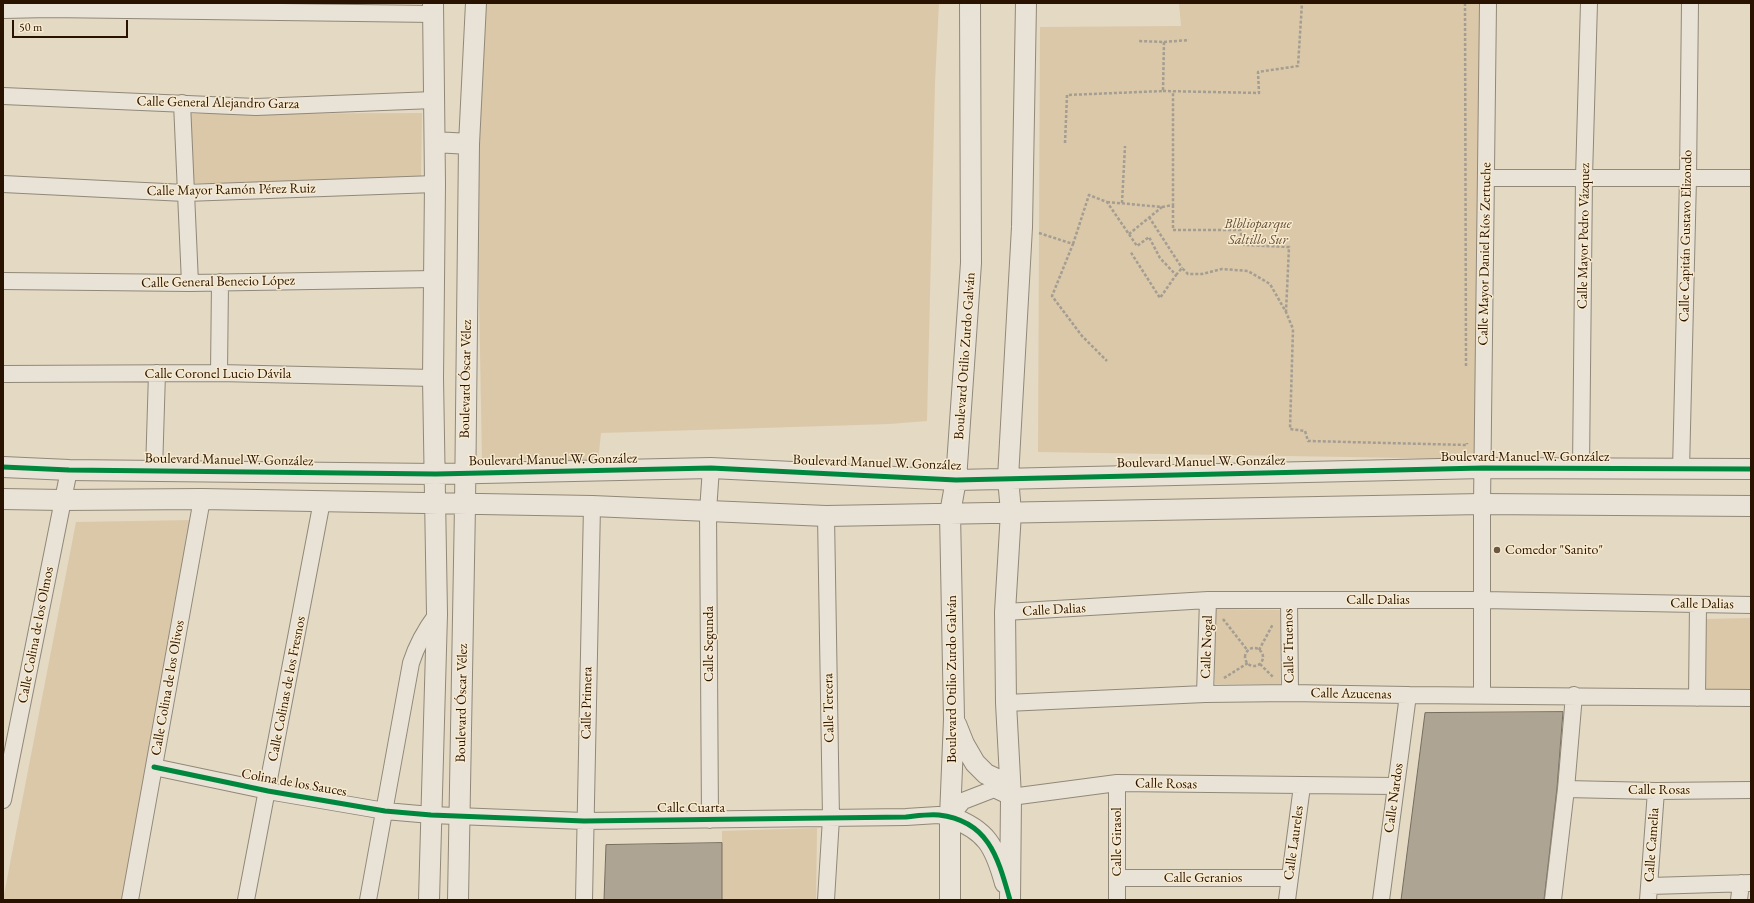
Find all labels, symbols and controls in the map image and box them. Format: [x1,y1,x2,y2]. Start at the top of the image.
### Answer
scale bar [14,12,130,38]
text: 50 m [19,19,42,35]
street label: Calle General Alejandro Garza [136,93,300,113]
street label: Calle Capitán Gustavo Elizondo [1676,150,1696,322]
street label: Calle Mayor Daniel Ríos Zertuche [1475,162,1495,346]
street label: Calle Mayor Pedro Vázquez [1574,163,1594,309]
street label: Calle Mayor Ramón Pérez Ruiz [146,180,316,200]
park label: Blblioparque Saltillo Sur [1224,216,1292,248]
street label: Calle General Benecio López [141,272,295,292]
street label: Boulevard Otilio Zurdo Galván [951,272,979,440]
street label: Boulevard Óscar Vélez [457,319,475,439]
street label: Calle Coronel Lucio Dávila [145,366,291,382]
street label: Boulevard Manuel W. González [1441,449,1609,465]
street label: Boulevard Manuel W. González [145,450,313,470]
street label: Boulevard Manuel W. González [469,450,637,470]
street label: Boulevard Manuel W. González [792,452,962,474]
street label: Boulevard Manuel W. González [1117,452,1285,472]
place label: Comedor "Sanito" [1505,542,1603,558]
marker: Comedor "Sanito" [1492,545,1502,555]
street label: Calle Colina de los Olmos [14,565,58,705]
street label: Calle Dalias [1346,592,1410,608]
street label: Boulevard Otilio Zurdo Galván [944,595,960,763]
street label: Calle Dalias [1670,595,1734,613]
street label: Calle Dalias [1022,600,1086,620]
street label: Calle Segunda [701,606,717,682]
street label: Calle Truenos [1280,608,1298,684]
street label: Calle Colinas de los Fresnos [265,615,309,763]
street label: Calle Nogal [1197,615,1217,679]
street label: Calle Colina de los Olivos [148,619,188,757]
street label: Boulevard Óscar Vélez [453,643,471,763]
street label: Calle Primera [578,666,596,740]
street label: Calle Tercera [820,673,838,743]
street label: Calle Azucenas [1310,685,1392,703]
street label: Calle Nardos [1381,762,1407,834]
street label: Colina de los Sauces [240,765,348,801]
street label: Calle Rosas [1135,775,1197,793]
street label: Calle Rosas [1628,782,1690,798]
street label: Calle Cuarta [657,800,725,816]
street label: Calle Laureles [1280,805,1308,881]
street label: Calle Girasol [1109,807,1125,877]
street label: Calle Camelia [1641,807,1663,883]
street label: Calle Geranios [1164,870,1242,886]

